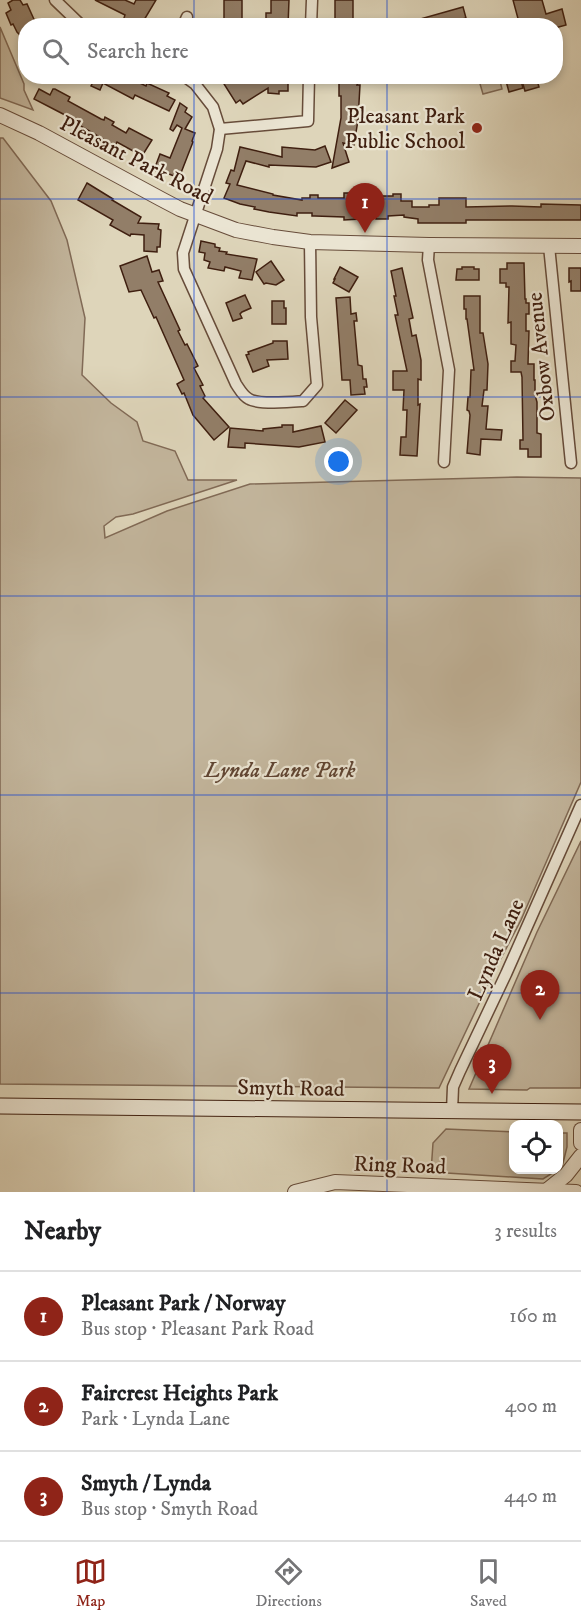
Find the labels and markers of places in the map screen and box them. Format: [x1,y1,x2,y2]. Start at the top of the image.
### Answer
place label: Pleasant Park Public School [345,103,465,155]
marker: Pleasant Park Public School [470,121,484,135]
pin: 1 [346,184,385,233]
pin: 2 [520,970,560,1020]
pin: 3 [472,1044,512,1094]

